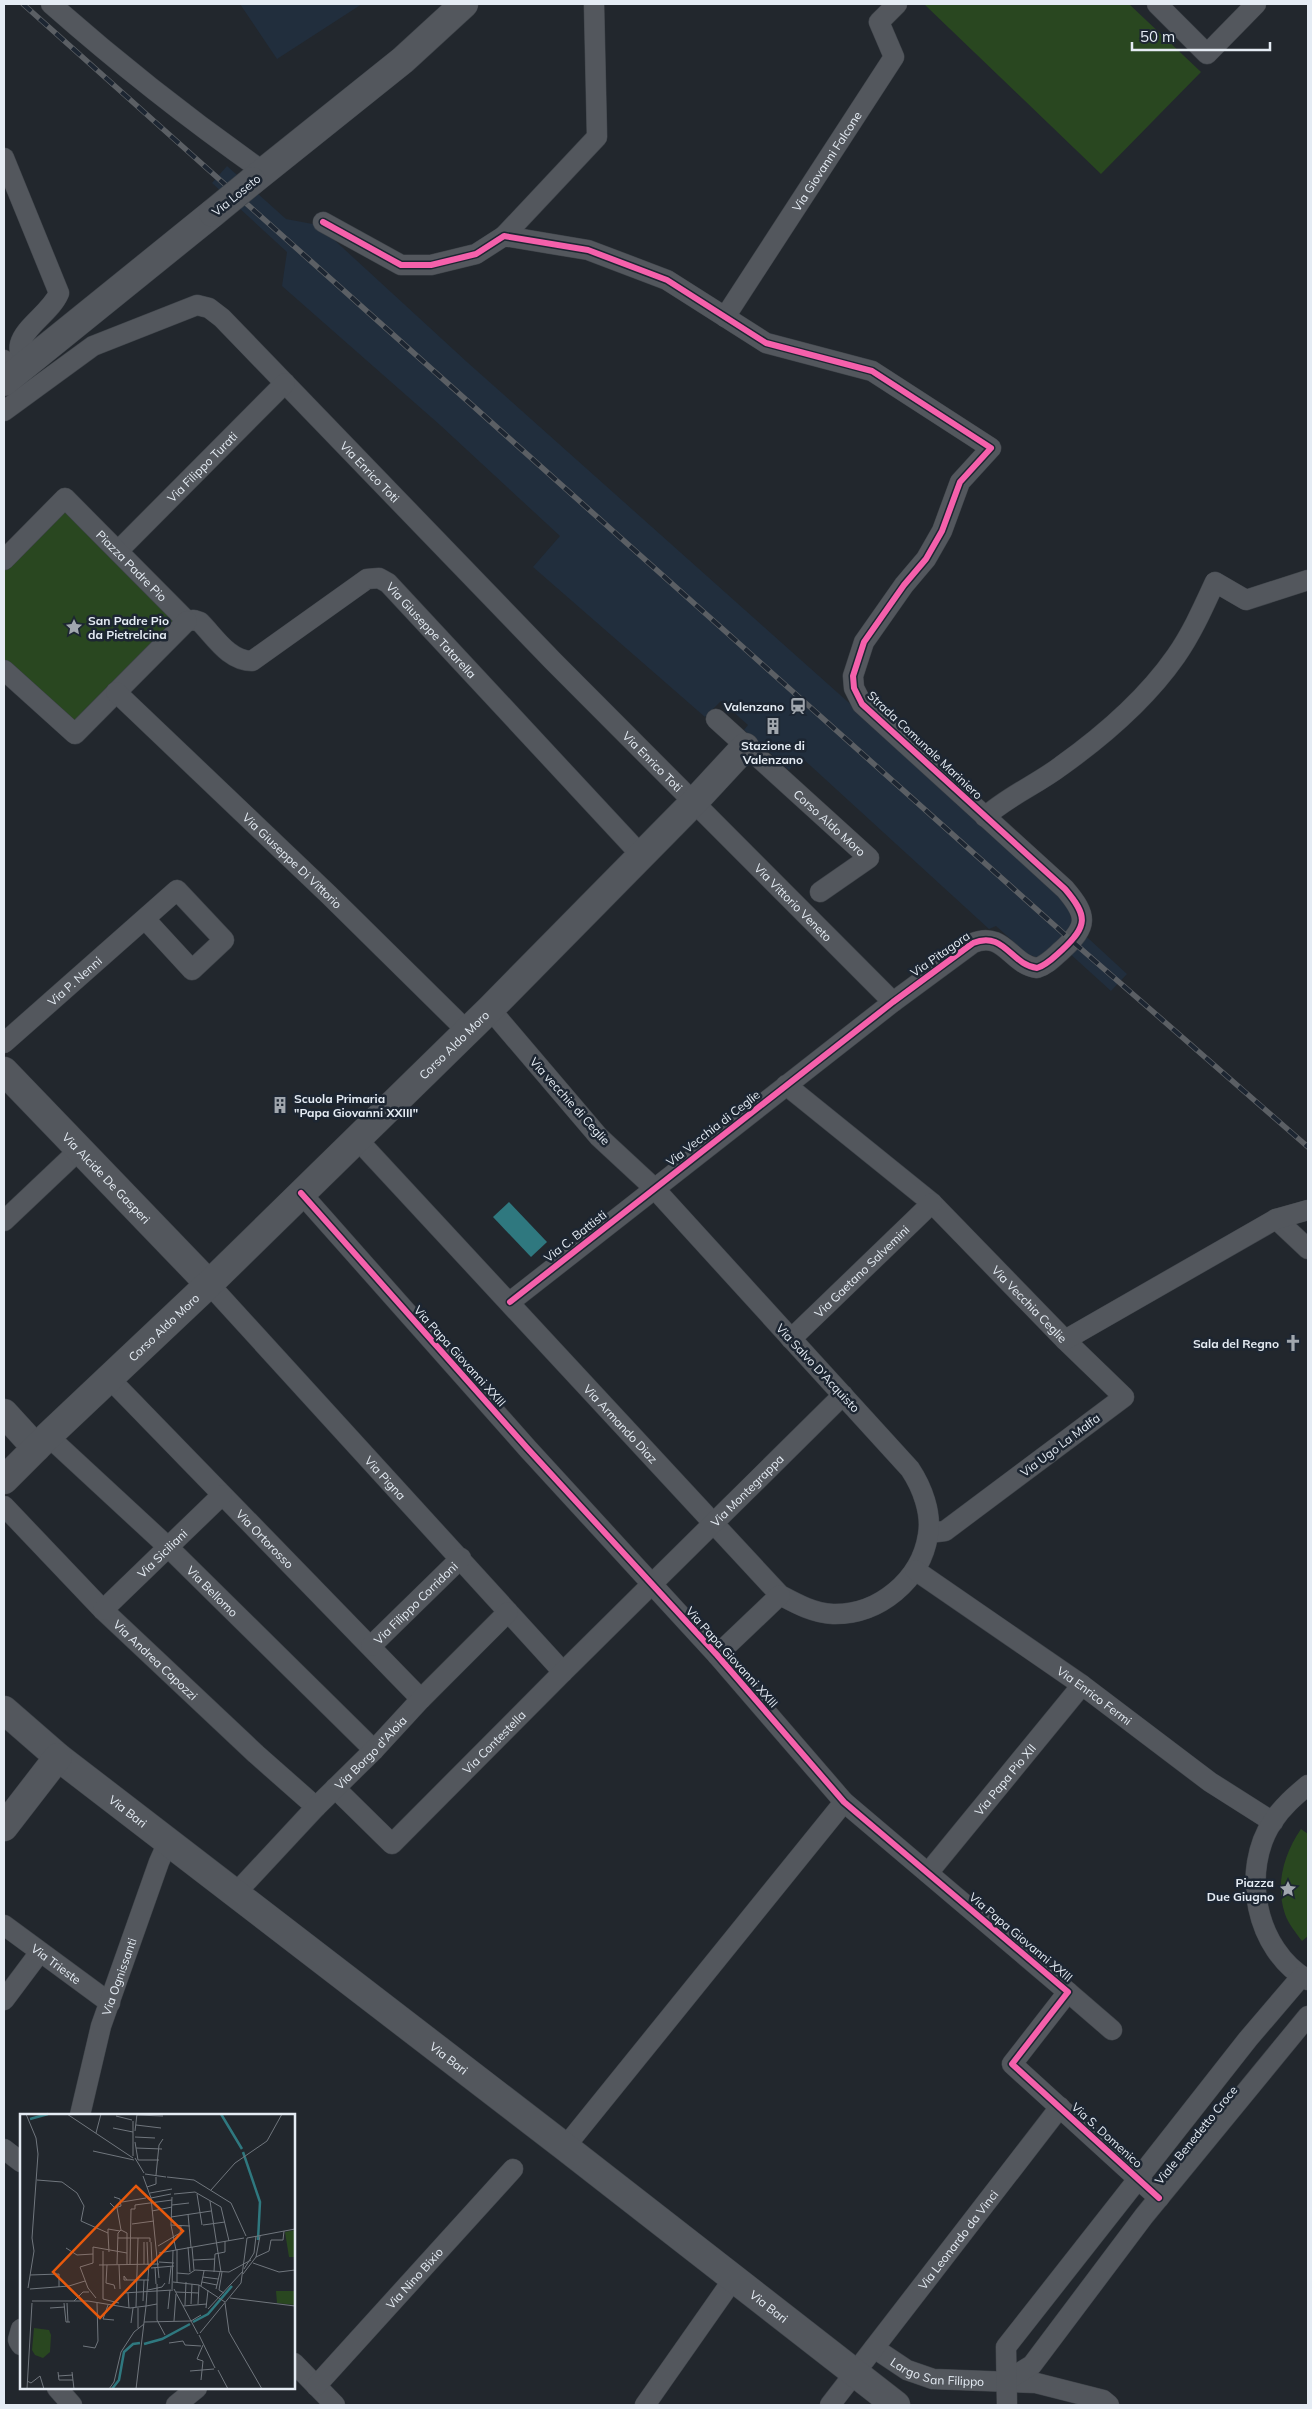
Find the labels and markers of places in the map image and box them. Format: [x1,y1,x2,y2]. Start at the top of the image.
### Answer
place label: San Padre Pio da Pietrelcina [88,613,169,642]
place icon: San Padre Pio da Pietrelcina [64,617,84,637]
station icon: Valenzano [788,696,808,716]
place label: Valenzano [723,699,784,714]
building icon: Stazione di Valenzano [763,716,783,736]
place label: Stazione di Valenzano [741,738,805,767]
place label: Scuola Primaria "Papa Giovanni XXIII" [294,1091,418,1120]
building icon: Scuola Primaria "Papa Giovanni XXIII" [270,1095,290,1115]
church icon: Sala del Regno [1283,1333,1303,1353]
place label: Sala del Regno [1193,1336,1279,1351]
place label: Piazza Due Giugno [1207,1875,1274,1904]
place icon: Piazza Due Giugno [1278,1879,1298,1899]

